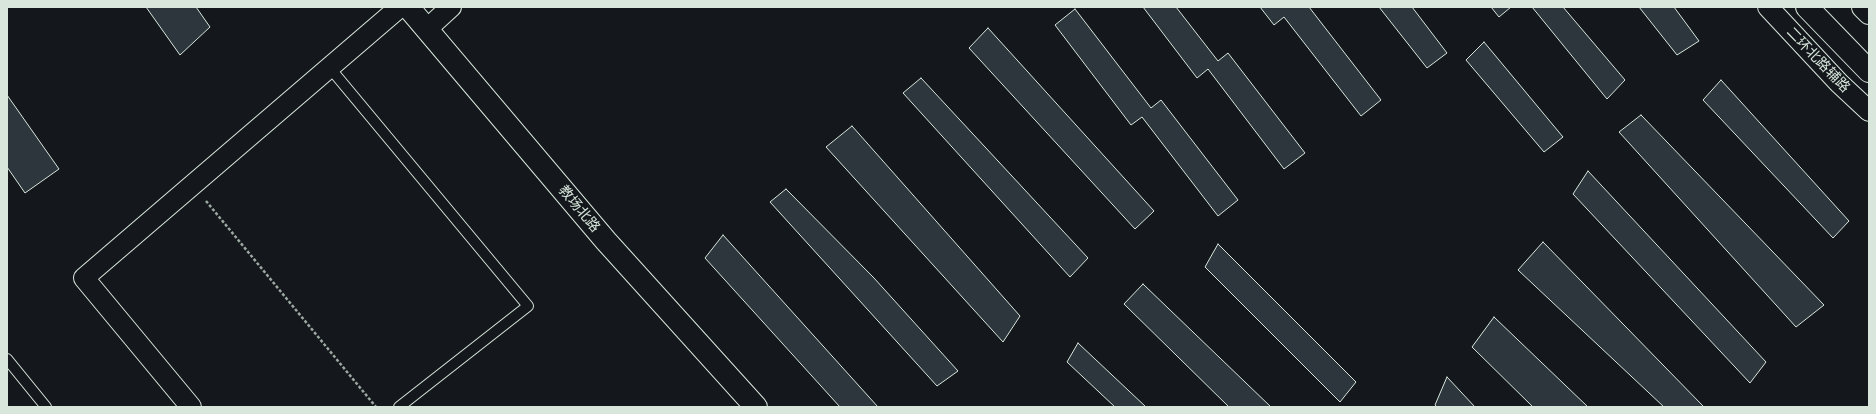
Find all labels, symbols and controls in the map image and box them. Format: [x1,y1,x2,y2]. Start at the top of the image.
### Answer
street label: 二环北路辅路 [1783,24,1853,96]
street label: 教场北路 [555,182,603,236]

